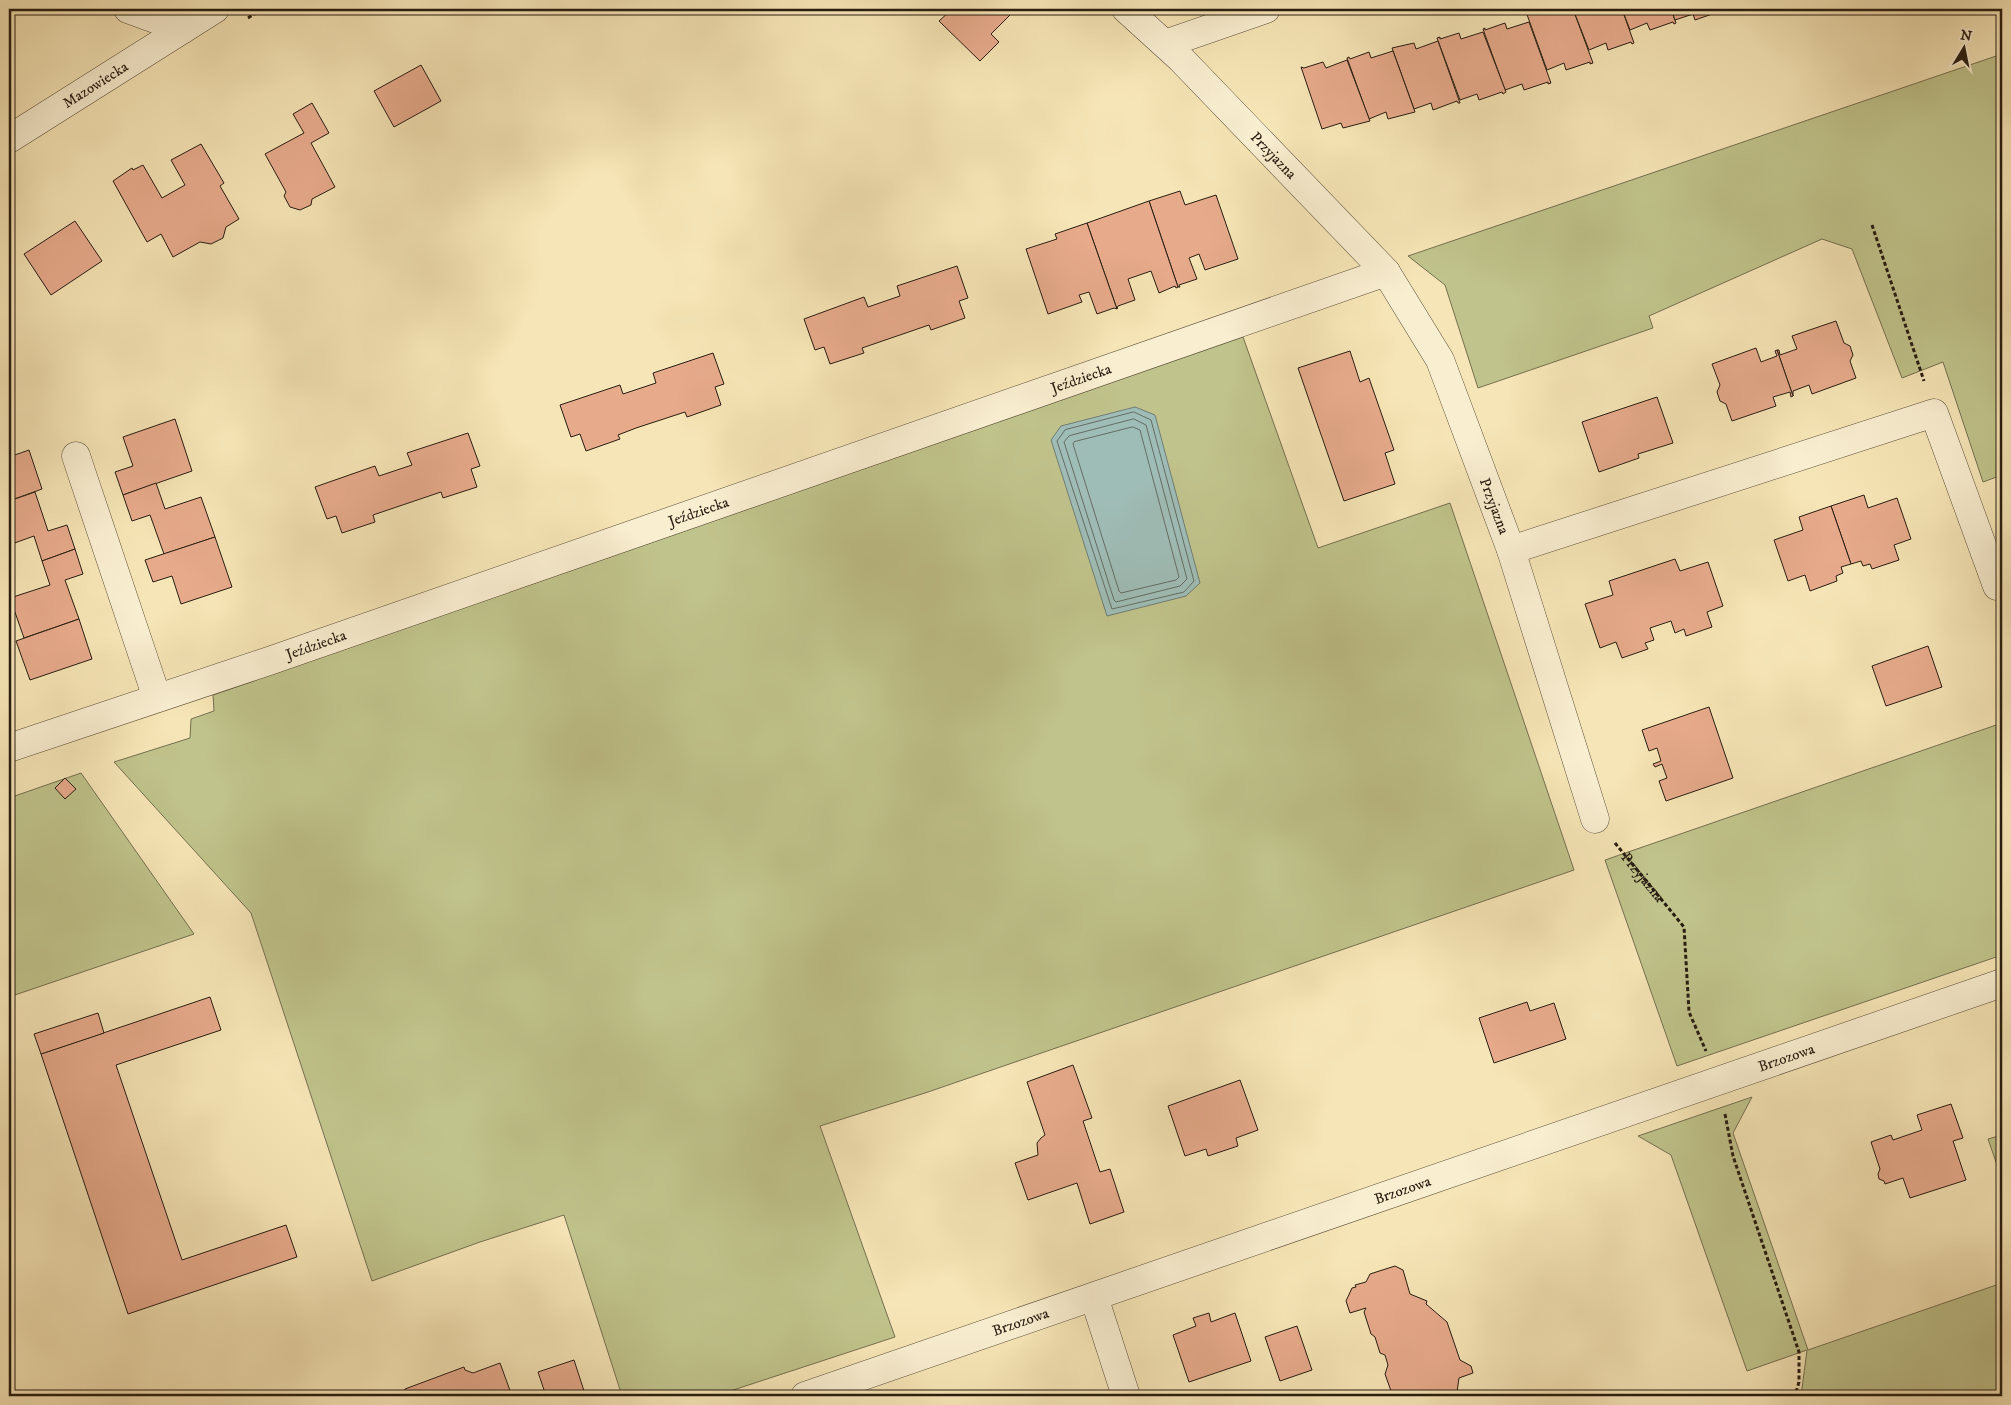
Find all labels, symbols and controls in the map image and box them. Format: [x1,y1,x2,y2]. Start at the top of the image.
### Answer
north arrow [1938,22,1988,72]
text: N [1959,26,1974,46]
street label: Mazowiecka [59,56,132,112]
street label: Przyjazna [1247,128,1301,183]
street label: Jeździecka [1046,359,1114,398]
street label: Przyjazna [1475,475,1514,537]
street label: Jeździecka [664,492,732,531]
street label: Jeździecka [281,625,349,665]
street label: Przyjazna [1617,848,1669,906]
street label: Brzozowa [1755,1039,1818,1076]
street label: Brzozowa [1372,1171,1434,1208]
street label: Brzozowa [990,1303,1052,1340]

